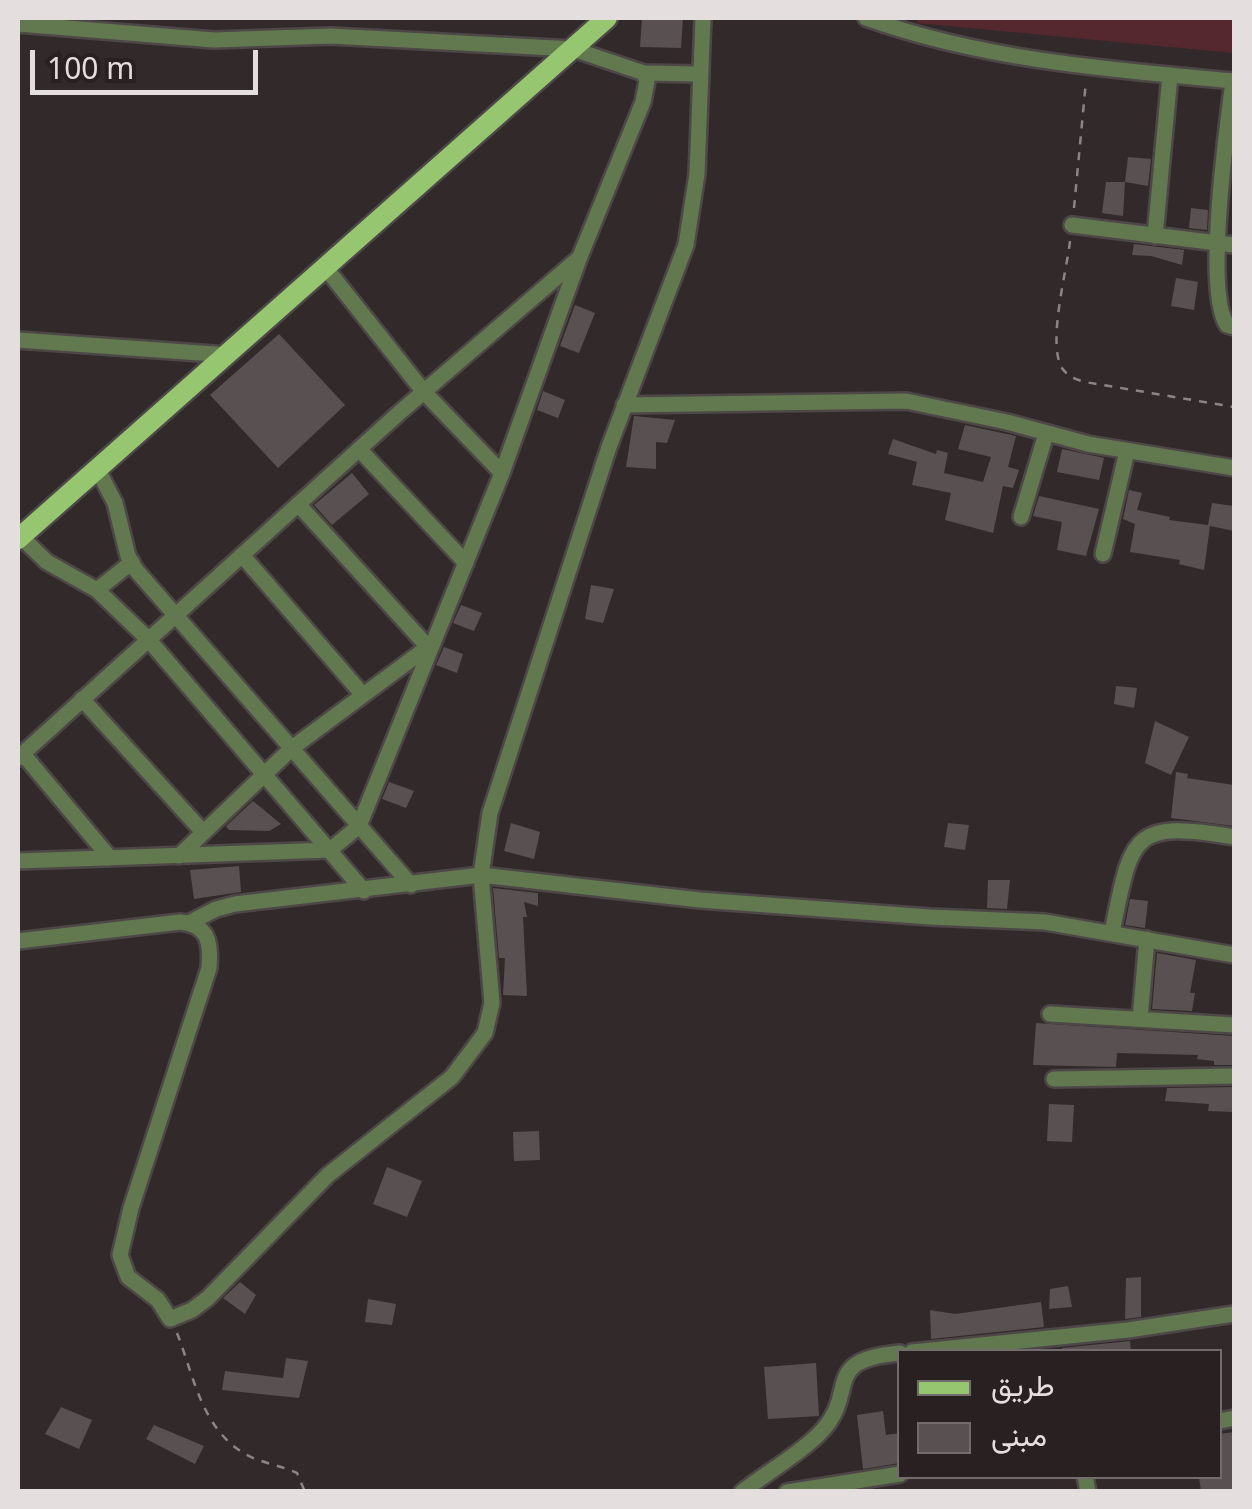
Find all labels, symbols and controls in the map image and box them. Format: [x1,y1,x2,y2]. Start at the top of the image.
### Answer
scale bar [35,30,262,92]
text: 100 m [47,47,134,88]
legend [897,1349,1222,1479]
text: طريق [991,1364,1055,1405]
text: مبنى [991,1414,1047,1455]

